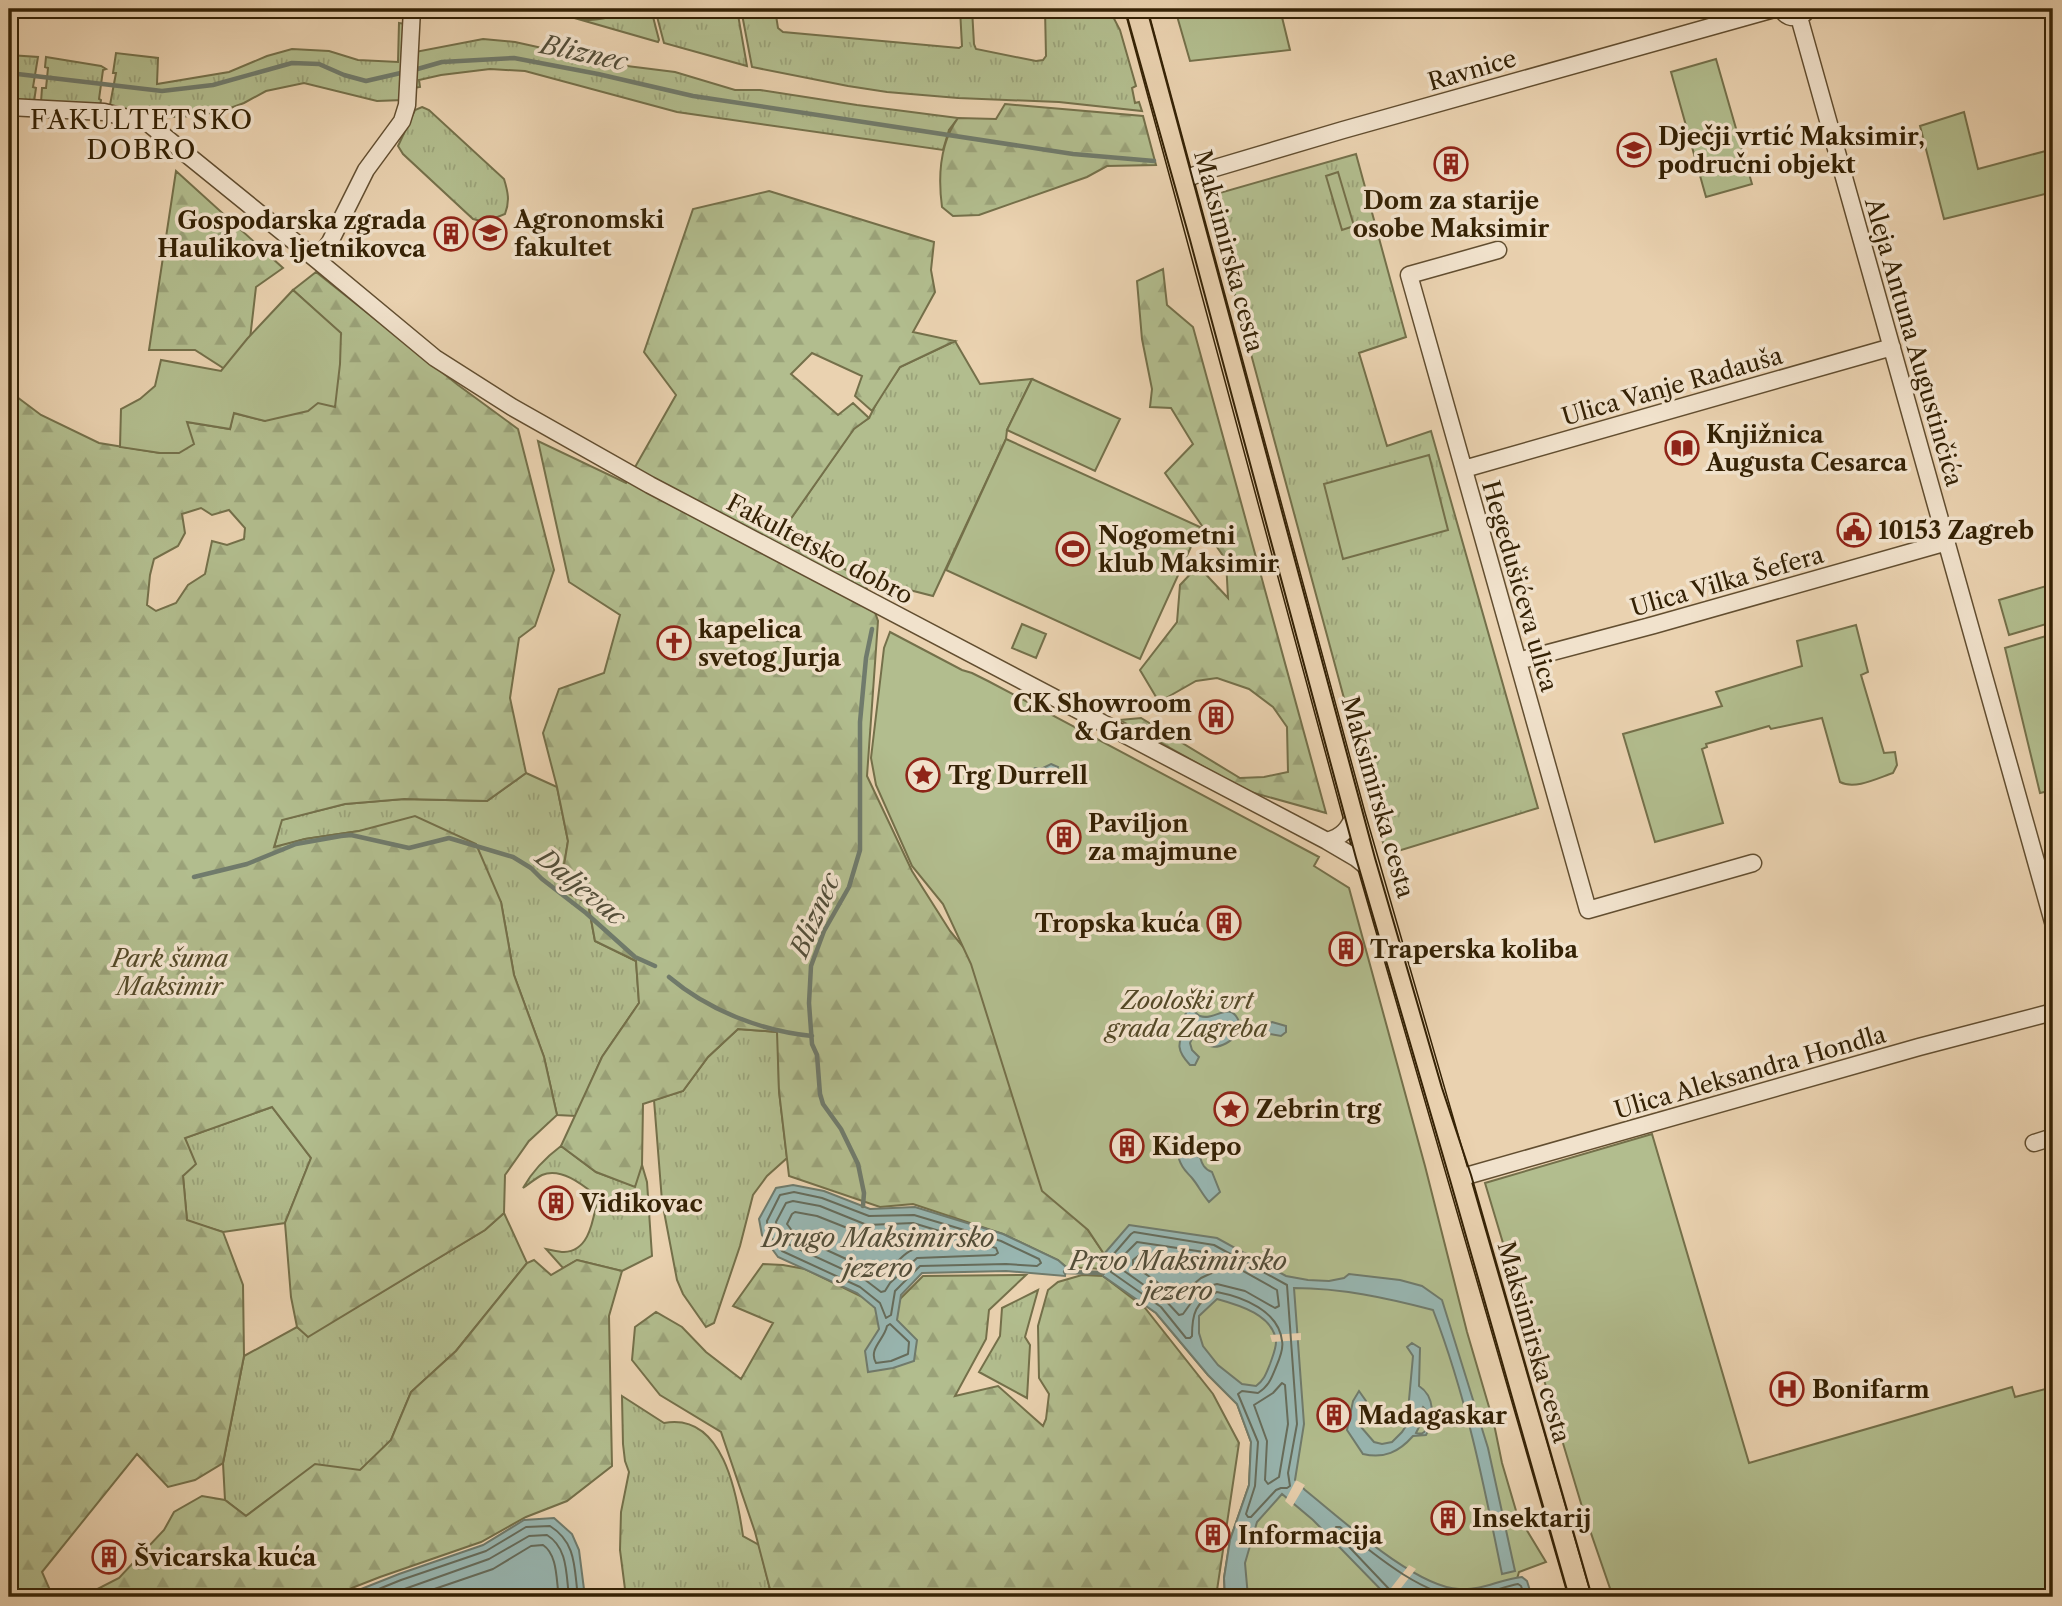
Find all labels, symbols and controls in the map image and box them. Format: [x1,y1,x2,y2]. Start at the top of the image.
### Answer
water label: Bliznec [536,28,631,78]
street label: Ravnice [1424,44,1520,96]
district label: FAKULTETSKO DOBRO [30,104,254,166]
place label: Dječji vrtić Maksimir, područni objekt [1658,122,1925,179]
school or university icon: Dječji vrtić Maksimir, područni objekt [1615,131,1653,169]
building icon: Dom za starije osobe Maksimir [1432,145,1470,183]
street label: Maksimirska cesta [1188,147,1270,356]
place label: Dom za starije osobe Maksimir [1353,186,1550,243]
street label: Aleja Antuna Augustinčića [1859,194,1969,490]
place label: Agronomski fakultet [513,205,665,262]
place label: Gospodarska zgrada Haulikova ljetnikovca [157,206,427,263]
school or university icon: Agronomski fakultet [471,214,509,252]
building icon: Gospodarska zgrada Haulikova ljetnikovca [432,215,470,253]
street label: Ulica Vanje Radauša [1558,341,1786,431]
place label: Knjižnica Augusta Cesarca [1705,420,1909,477]
library icon: Knjižnica Augusta Cesarca [1663,429,1701,467]
street label: Hegedušićeva ulica [1476,477,1564,695]
street label: Fakultetsko dobro [722,488,918,610]
public building icon: 10153 Zagreb [1835,511,1873,549]
place label: 10153 Zagreb [1878,516,2034,545]
place label: Nogometni klub Maksimir [1098,521,1279,578]
sports icon: Nogometni klub Maksimir [1054,530,1092,568]
street label: Ulica Vilka Šefera [1627,539,1827,622]
place label: kapelica svetog Jurja [698,615,842,672]
church icon: kapelica svetog Jurja [655,624,693,662]
place label: CK Showroom & Garden [1013,689,1193,746]
street label: Maksimirska cesta [1335,693,1421,901]
building icon: CK Showroom & Garden [1197,698,1235,736]
place icon: Trg Durrell [904,756,942,794]
place label: Trg Durrell [948,761,1088,790]
place label: Paviljon za majmune [1088,809,1237,866]
building icon: Paviljon za majmune [1045,818,1083,856]
water label: Daljevac [528,840,633,933]
water label: Bliznec [782,867,847,964]
building icon: Tropska kuća [1205,904,1243,942]
place label: Tropska kuća [1035,909,1201,938]
building icon: Traperska koliba [1327,930,1365,968]
place label: Traperska koliba [1370,935,1579,964]
park label: Park šuma Maksimir [110,944,228,1001]
park label: Zoološki vrt grada Zagreba [1103,986,1268,1043]
street label: Ulica Aleksandra Hondla [1611,1019,1889,1125]
place icon: Zebrin trg [1212,1090,1250,1128]
place label: Zebrin trg [1256,1095,1382,1124]
building icon: Kidepo [1108,1127,1146,1165]
place label: Kidepo [1152,1132,1241,1161]
building icon: Vidikovac [537,1184,575,1222]
place label: Vidikovac [579,1189,703,1218]
water label: Drugo Maksimirsko jezero [760,1222,994,1284]
street label: Maksimirska cesta [1491,1238,1577,1446]
water label: Prvo Maksimirsko jezero [1067,1245,1287,1307]
hospital icon: Bonifarm [1768,1370,1806,1408]
place label: Bonifarm [1812,1375,1930,1404]
building icon: Madagaskar [1315,1396,1353,1434]
place label: Madagaskar [1358,1401,1507,1430]
building icon: Insektarij [1429,1499,1467,1537]
place label: Insektarij [1472,1504,1591,1533]
building icon: Informacija [1194,1516,1232,1554]
place label: Informacija [1238,1521,1384,1550]
building icon: Švicarska kuća [90,1538,128,1576]
place label: Švicarska kuća [134,1542,317,1572]

